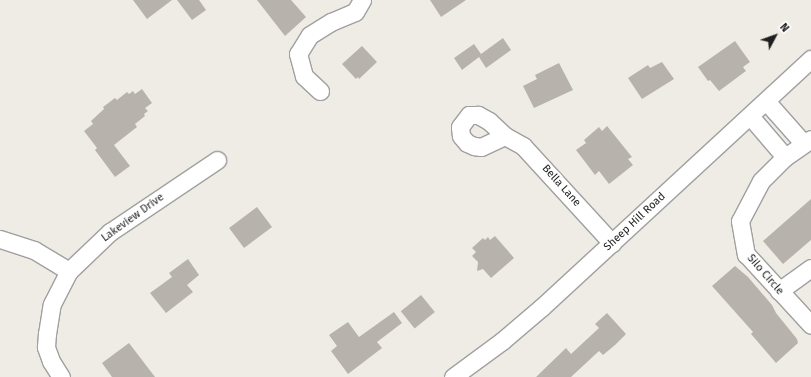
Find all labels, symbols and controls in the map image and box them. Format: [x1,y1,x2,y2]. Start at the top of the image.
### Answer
north arrow [755,16,795,56]
text: N [777,21,792,35]
street label: Bella Lane [539,162,583,210]
street label: Sheep Hill Road [602,190,668,254]
street label: Lakeview Drive [99,191,167,245]
street label: Silo Circle [744,252,786,298]

